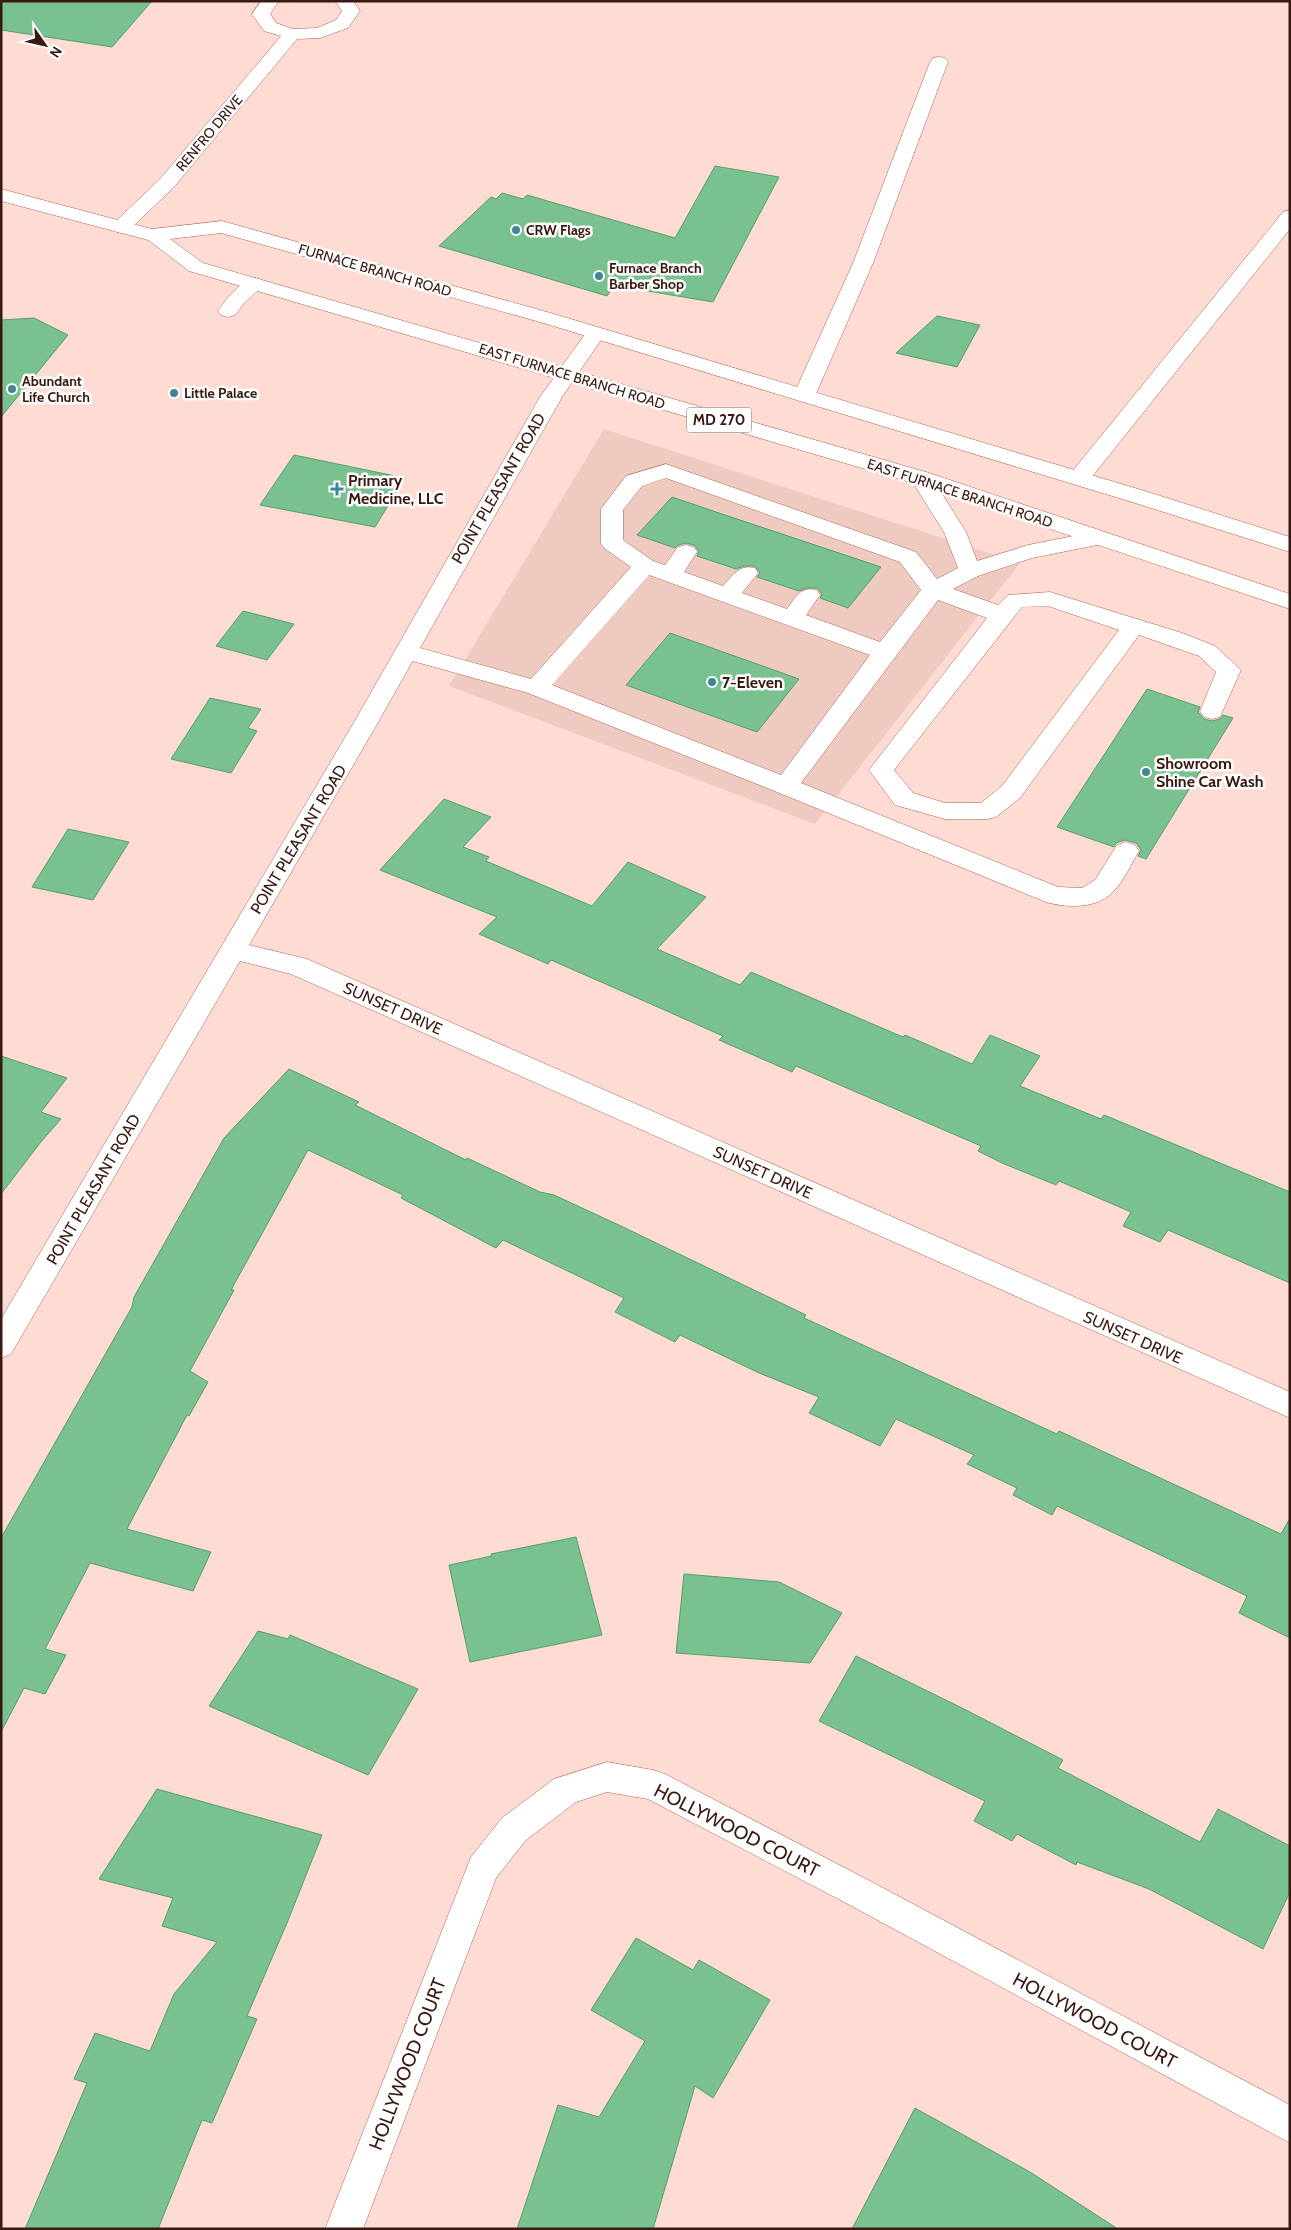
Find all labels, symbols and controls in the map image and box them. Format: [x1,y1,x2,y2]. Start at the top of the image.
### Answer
north arrow [20,20,70,70]
text: N [46,43,66,61]
street label: RENFRO DRIVE [172,91,246,175]
place label: CRW Flags [526,221,591,239]
marker: CRW Flags [510,224,522,236]
street label: FURNACE BRANCH ROAD [296,239,454,301]
place label: Furnace Branch Barber Shop [609,259,702,293]
marker: Furnace Branch Barber Shop [593,270,605,282]
street label: EAST FURNACE BRANCH ROAD [477,339,667,413]
place label: Abundant Life Church [22,372,90,406]
marker: Abundant Life Church [6,383,18,395]
place label: Little Palace [184,384,257,402]
marker: Little Palace [168,387,180,399]
road number: MD 270 [686,408,752,432]
street label: POINT PLEASANT ROAD [448,410,549,567]
street label: EAST FURNACE BRANCH ROAD [865,455,1055,531]
place label: Primary Medicine, LLC [348,471,444,508]
marker: Primary Medicine, LLC [330,482,344,496]
place label: 7-Eleven [722,673,783,692]
marker: 7-Eleven [706,676,718,688]
place label: Showroom Shine Car Wash [1156,754,1264,791]
street label: POINT PLEASANT ROAD [246,761,351,917]
marker: Showroom Shine Car Wash [1140,766,1152,778]
street label: SUNSET DRIVE [340,978,445,1039]
street label: POINT PLEASANT ROAD [43,1111,144,1268]
street label: SUNSET DRIVE [710,1142,815,1203]
street label: SUNSET DRIVE [1080,1307,1185,1368]
street label: HOLLYWOOD COURT [650,1779,823,1882]
street label: HOLLYWOOD COURT [1009,1967,1181,2073]
street label: HOLLYWOOD COURT [364,1975,451,2153]

